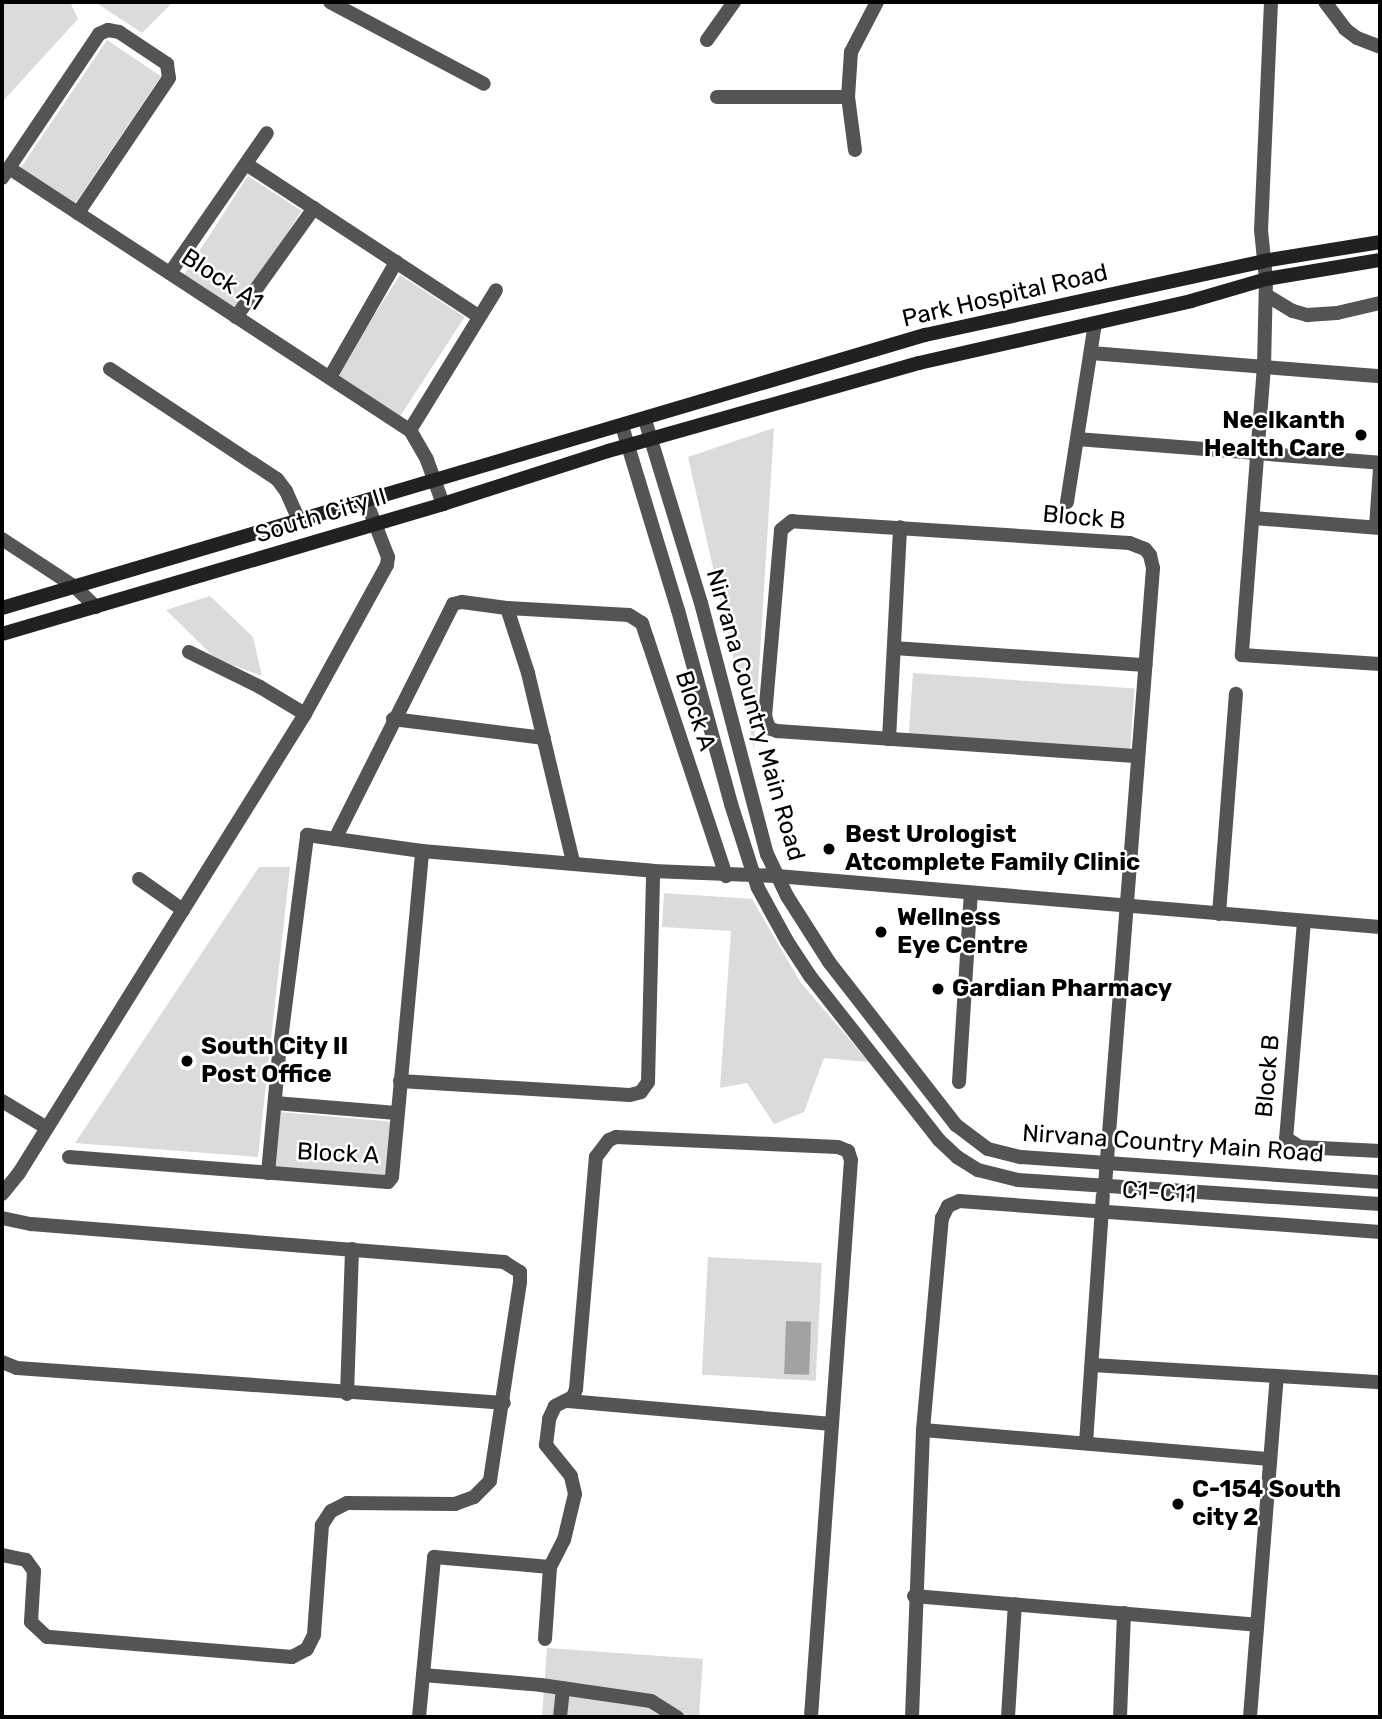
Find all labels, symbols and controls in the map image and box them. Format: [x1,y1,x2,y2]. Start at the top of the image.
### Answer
street label: Block A1 [175,243,269,317]
street label: Park Hospital Road [899,258,1111,334]
place label: Neelkanth Health Care [1204,407,1345,463]
marker: Neelkanth Health Care [1351,425,1371,445]
street label: South City II [252,482,390,550]
street label: Block B [1041,500,1127,536]
street label: Nirvana Country Main Road [699,565,811,865]
street label: Block A [668,667,722,755]
place label: Best Urologist Atcomplete Family Clinic [845,821,1141,877]
marker: Best Urologist Atcomplete Family Clinic [819,839,839,859]
place label: Wellness Eye Centre [897,904,1028,960]
marker: Wellness Eye Centre [871,922,891,942]
place label: Gardian Pharmacy [952,975,1172,1003]
marker: Gardian Pharmacy [930,981,946,997]
place label: South City II Post Office [201,1033,349,1089]
street label: Block B [1250,1033,1286,1119]
marker: South City II Post Office [179,1053,195,1069]
street label: Nirvana Country Main Road [1021,1119,1325,1169]
street label: Block A [296,1137,380,1171]
street label: C1-C11 [1121,1176,1197,1210]
place label: C-154 South city 2 [1192,1476,1341,1532]
marker: C-154 South city 2 [1170,1496,1186,1512]

